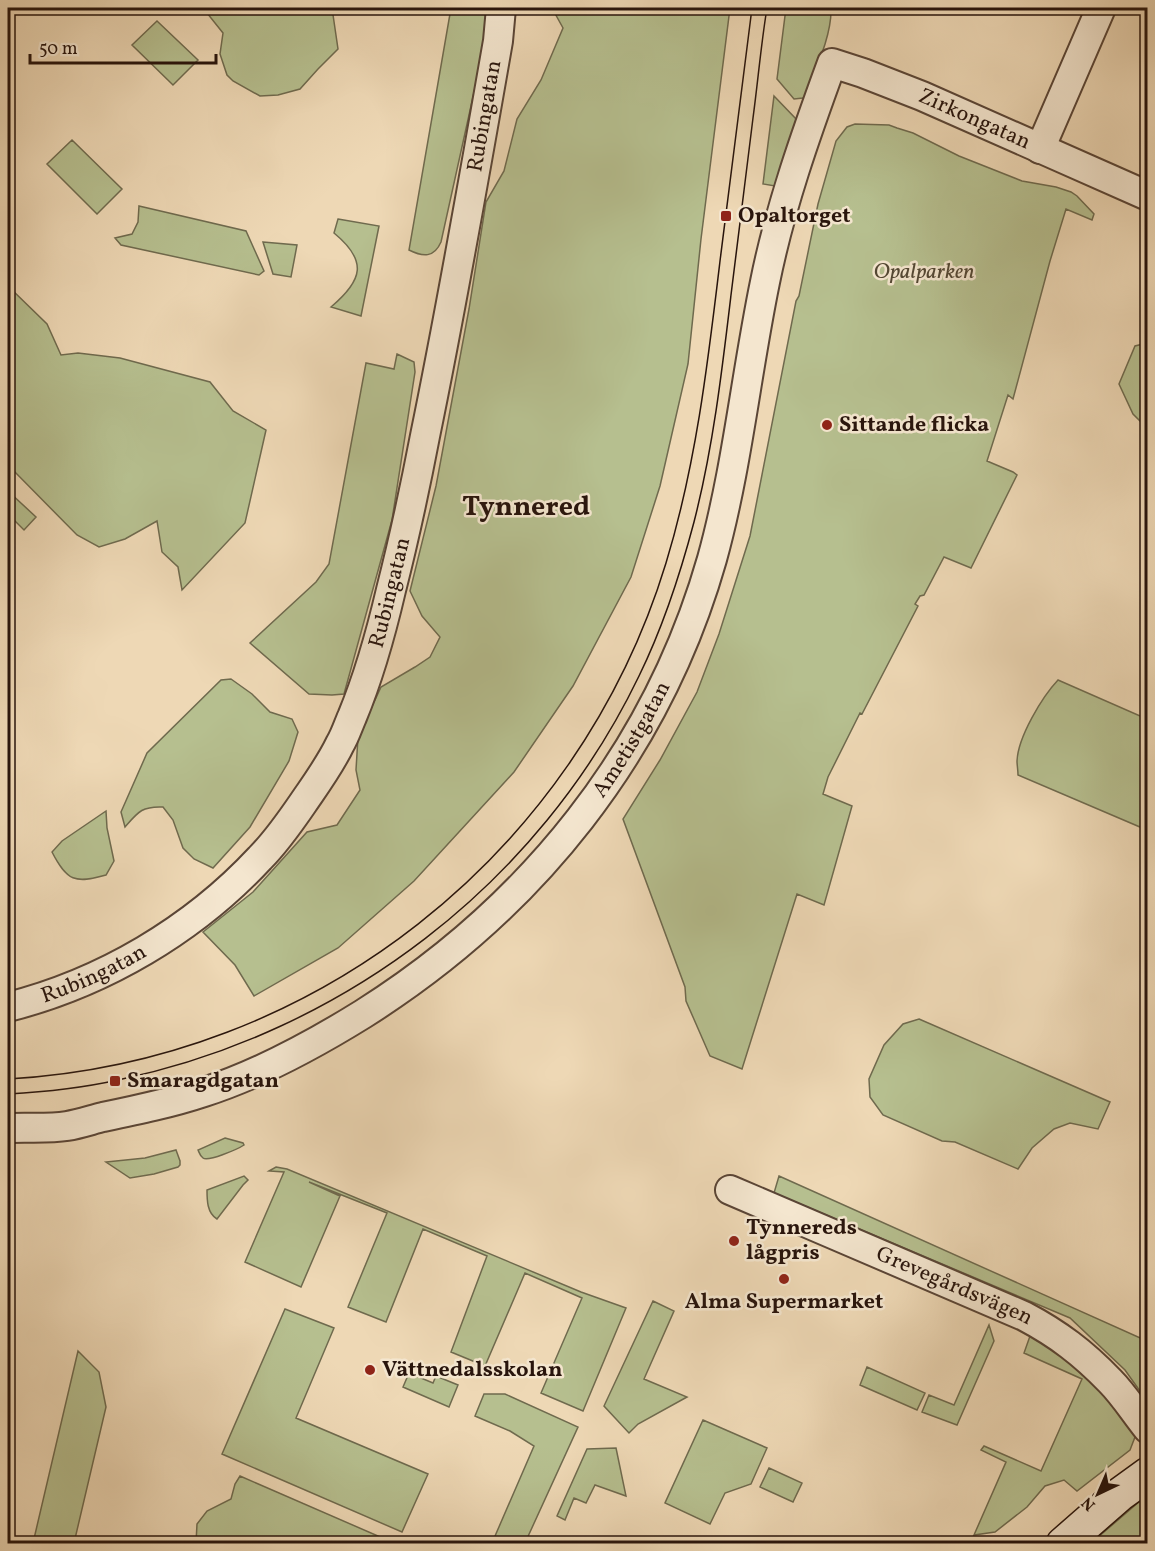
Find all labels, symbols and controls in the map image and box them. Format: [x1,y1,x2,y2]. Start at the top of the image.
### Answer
scale bar [30,27,216,65]
text: 50 m [39,37,78,62]
street label: Rubingatan [460,58,510,175]
street label: Zirkongatan [913,81,1036,158]
place label: Opaltorget [738,201,851,232]
marker: Opaltorget [719,209,733,223]
park label: Opalparken [873,257,975,288]
place label: Sittande flicka [839,410,989,441]
marker: Sittande flicka [820,418,834,432]
district label: Tynnered [462,488,590,527]
street label: Rubingatan [361,534,419,652]
street label: Ametistgatan [585,676,679,804]
street label: Rubingatan [37,937,153,1012]
place label: Smaragdgatan [127,1066,279,1097]
marker: Smaragdgatan [108,1074,122,1088]
place label: Tynnereds lågpris [746,1213,857,1269]
marker: Tynnereds lågpris [727,1234,741,1248]
street label: Grevegårdsvägen [871,1239,1038,1333]
marker: Alma Supermarket [777,1272,791,1286]
place label: Alma Supermarket [685,1287,883,1318]
place label: Vättnedalsskolan [382,1355,563,1386]
marker: Vättnedalsskolan [363,1363,377,1377]
north arrow [1068,1464,1128,1524]
text: N [1077,1491,1101,1515]

